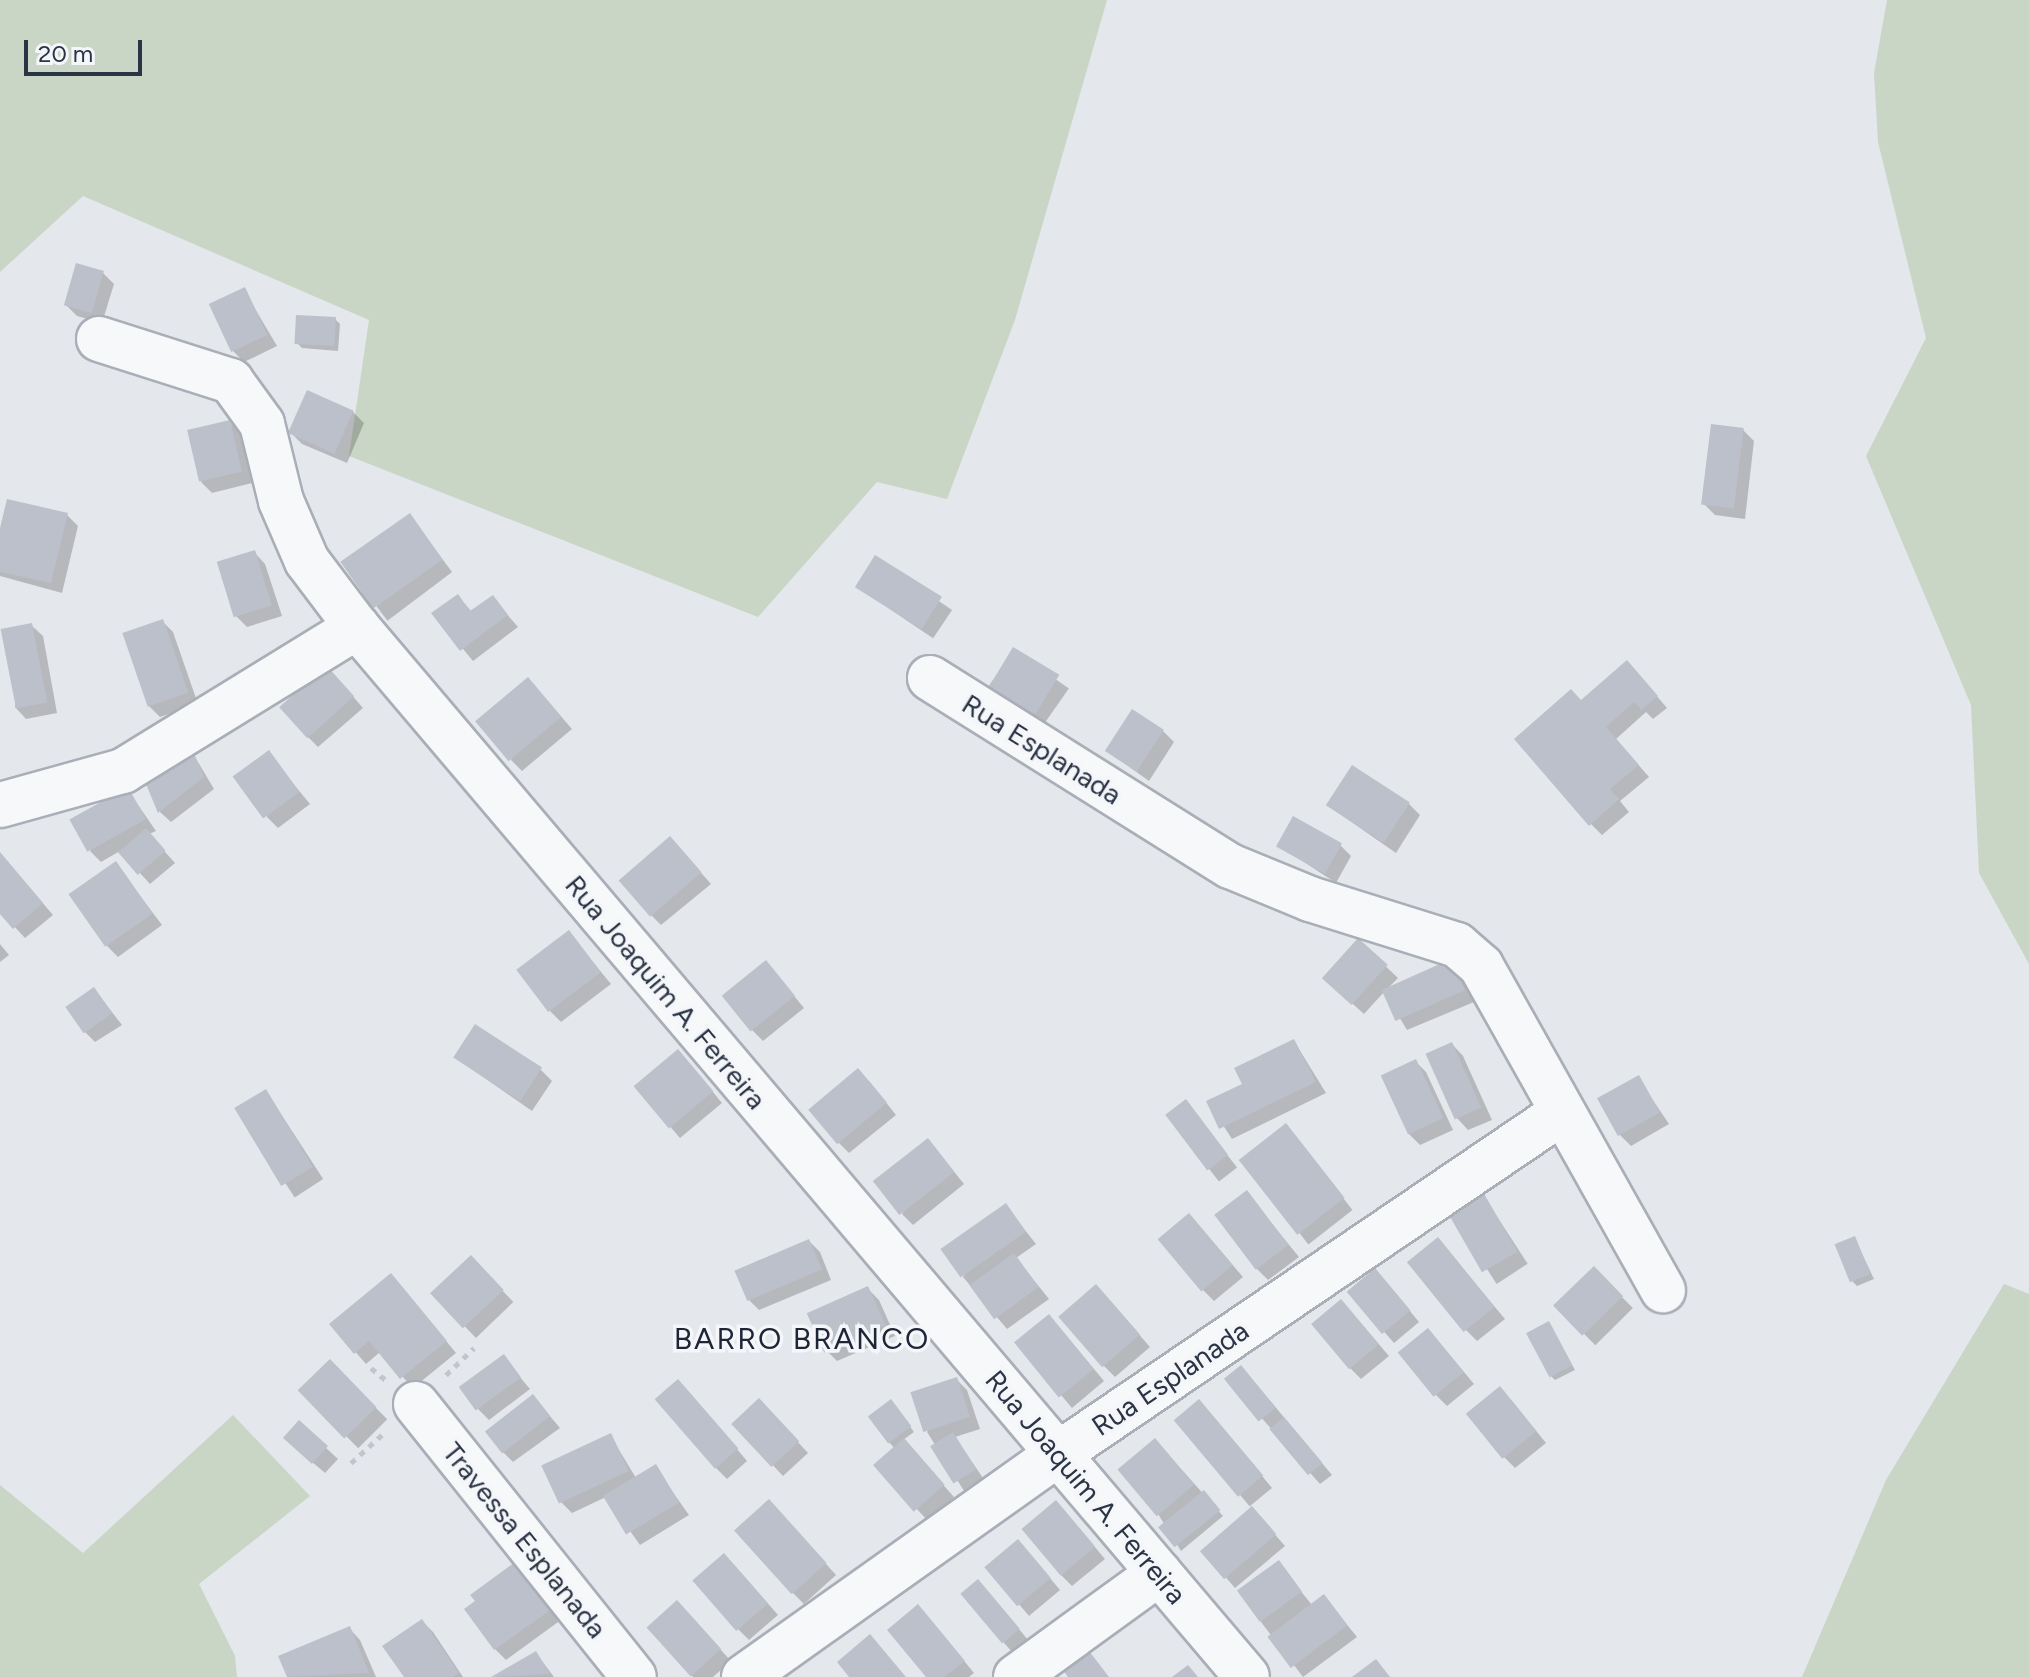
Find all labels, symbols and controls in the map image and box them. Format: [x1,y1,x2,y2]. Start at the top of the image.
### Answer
scale bar [28,24,146,74]
text: 20 m [38,39,93,68]
street label: Rua Esplanada [956,687,1128,811]
street label: Rua Joaquim A. Ferreira [558,868,774,1116]
street label: Rua Esplanada [1085,1313,1255,1443]
district label: BARRO BRANCO [674,1321,930,1357]
street label: Rua Joaquim A. Ferreira [978,1363,1194,1611]
street label: Travessa Esplanada [436,1436,614,1644]

